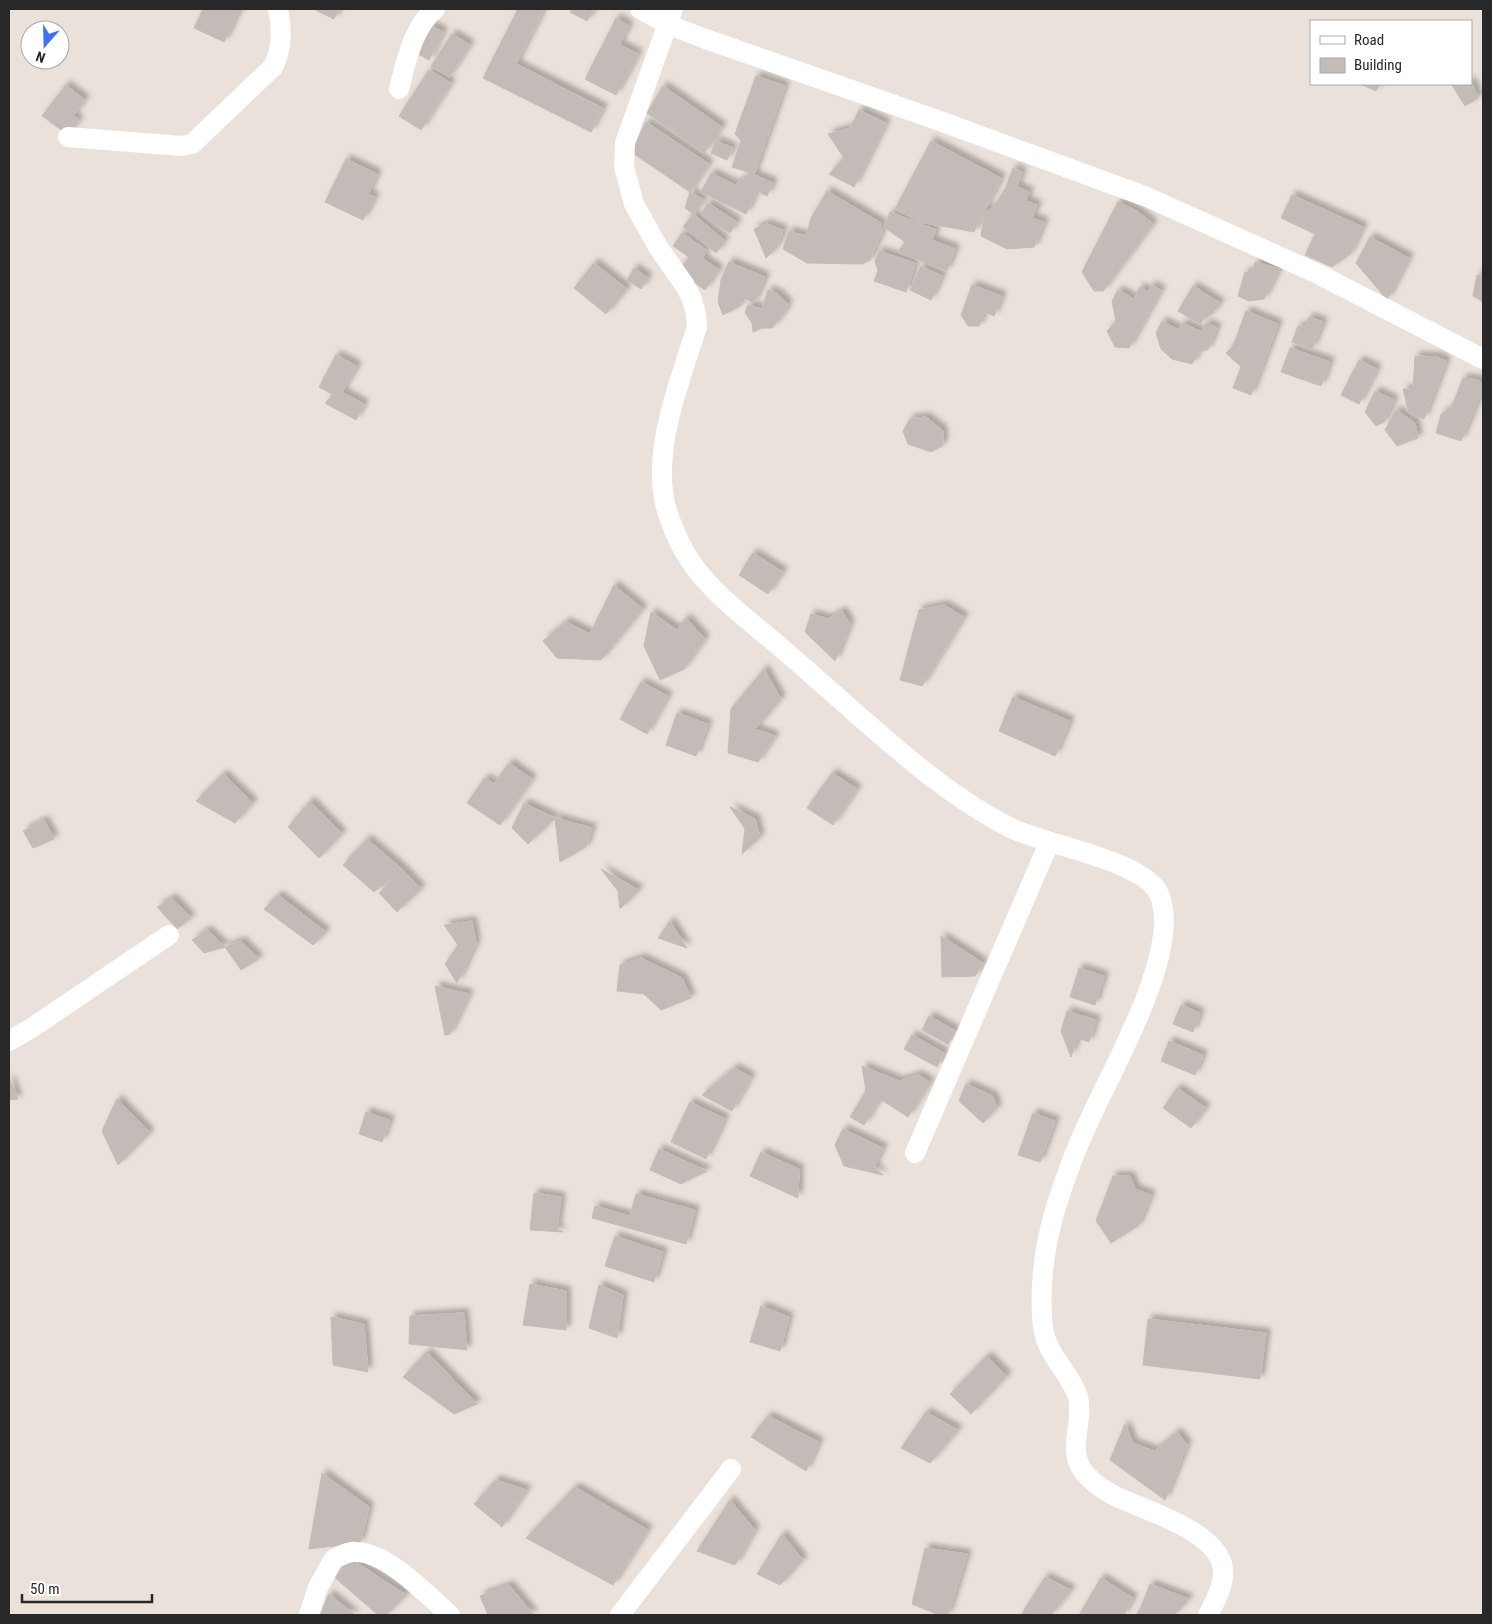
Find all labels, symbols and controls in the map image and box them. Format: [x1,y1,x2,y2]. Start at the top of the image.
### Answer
north arrow [20,20,70,70]
legend [1310,20,1472,85]
text: Road [1354,31,1384,49]
text: N [34,48,47,66]
text: Building [1354,56,1402,74]
scale bar [22,1572,152,1604]
text: 50 m [30,1580,60,1598]

